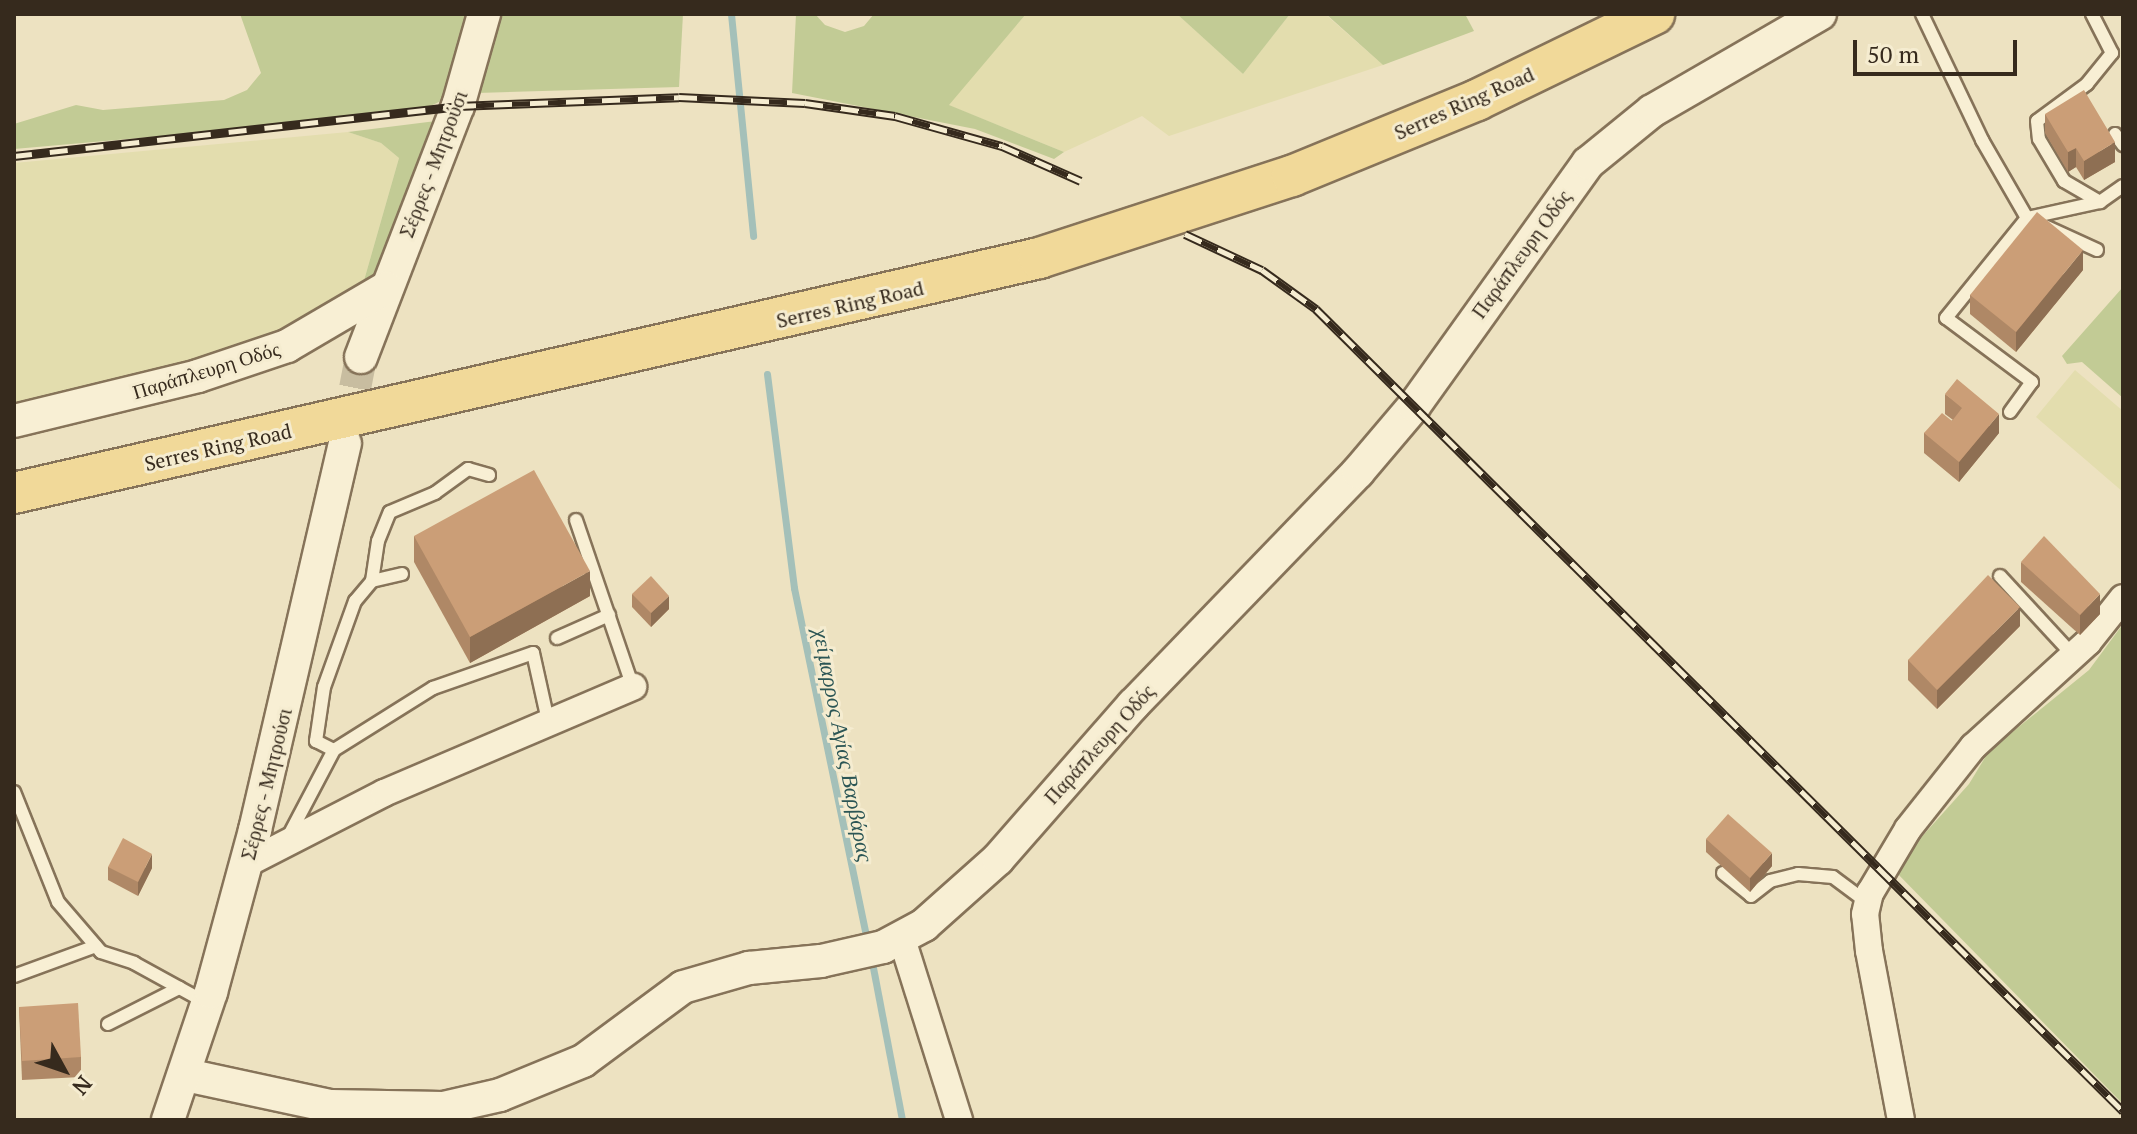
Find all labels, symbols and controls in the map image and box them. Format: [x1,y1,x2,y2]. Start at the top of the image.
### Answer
scale bar [1857,24,2021,74]
text: 50 m [1867,38,1919,70]
street label: Serres Ring Road [1390,61,1538,145]
street label: Σέρρες - Μητρούσι [394,86,472,242]
street label: Παράπλευρη Οδός [1466,185,1576,323]
street label: Serres Ring Road [774,275,926,333]
street label: Παράπλευρη Οδός [129,336,283,404]
street label: Serres Ring Road [142,418,294,476]
water label: χείμαρρος Αγίας Βαρβάρας [808,626,880,864]
street label: Παράπλευρη Οδός [1039,679,1159,809]
street label: Σέρρες - Μητρούσι [235,705,297,863]
north arrow [24,1030,104,1110]
text: N [66,1070,99,1101]

